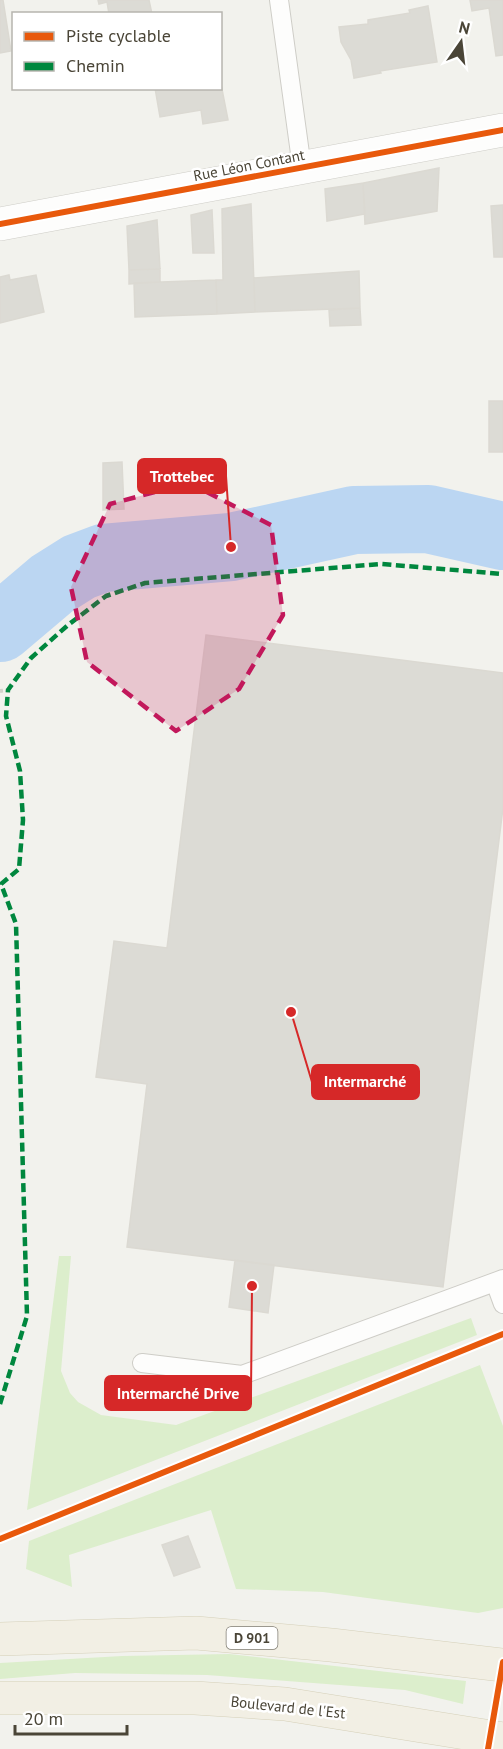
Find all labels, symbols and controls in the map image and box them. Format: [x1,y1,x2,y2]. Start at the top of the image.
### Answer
legend [12,12,222,90]
north arrow [431,12,491,72]
text: N [457,16,472,38]
text: Piste cyclable [66,24,171,47]
text: Chemin [66,54,125,77]
street label: Rue Léon Contant [192,145,306,185]
callout: Trottebec [138,459,226,493]
text: Trottebec [150,466,214,486]
callout: Intermarché [312,1065,419,1099]
text: Intermarché [324,1071,406,1091]
callout: Intermarché Drive [105,1376,251,1410]
text: Intermarché Drive [117,1383,239,1403]
road number: D 901 [226,1627,278,1649]
street label: Boulevard de l'Est [230,1692,346,1722]
scale bar [15,1698,128,1736]
text: 20 m [24,1707,63,1730]

